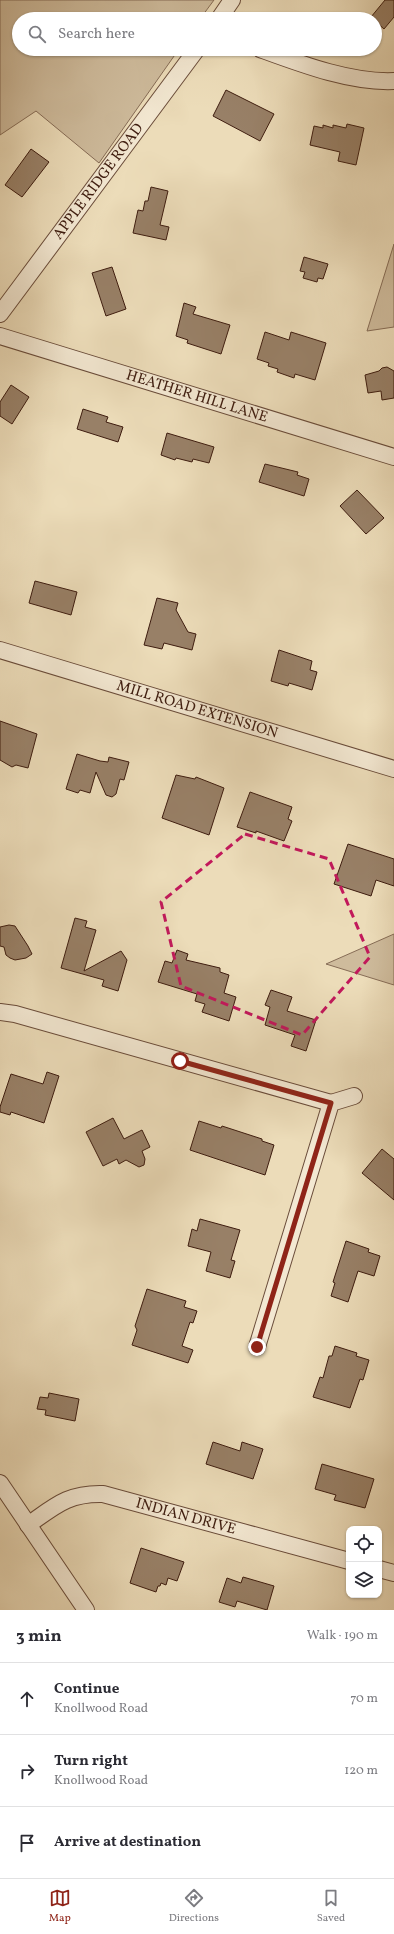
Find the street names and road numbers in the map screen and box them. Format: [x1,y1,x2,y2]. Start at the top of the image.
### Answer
street label: APPLE RIDGE ROAD [48,119,149,244]
street label: HEATHER HILL LANE [123,365,270,428]
street label: MILL ROAD EXTENSION [114,675,280,744]
street label: INDIAN DRIVE [133,1493,238,1540]

